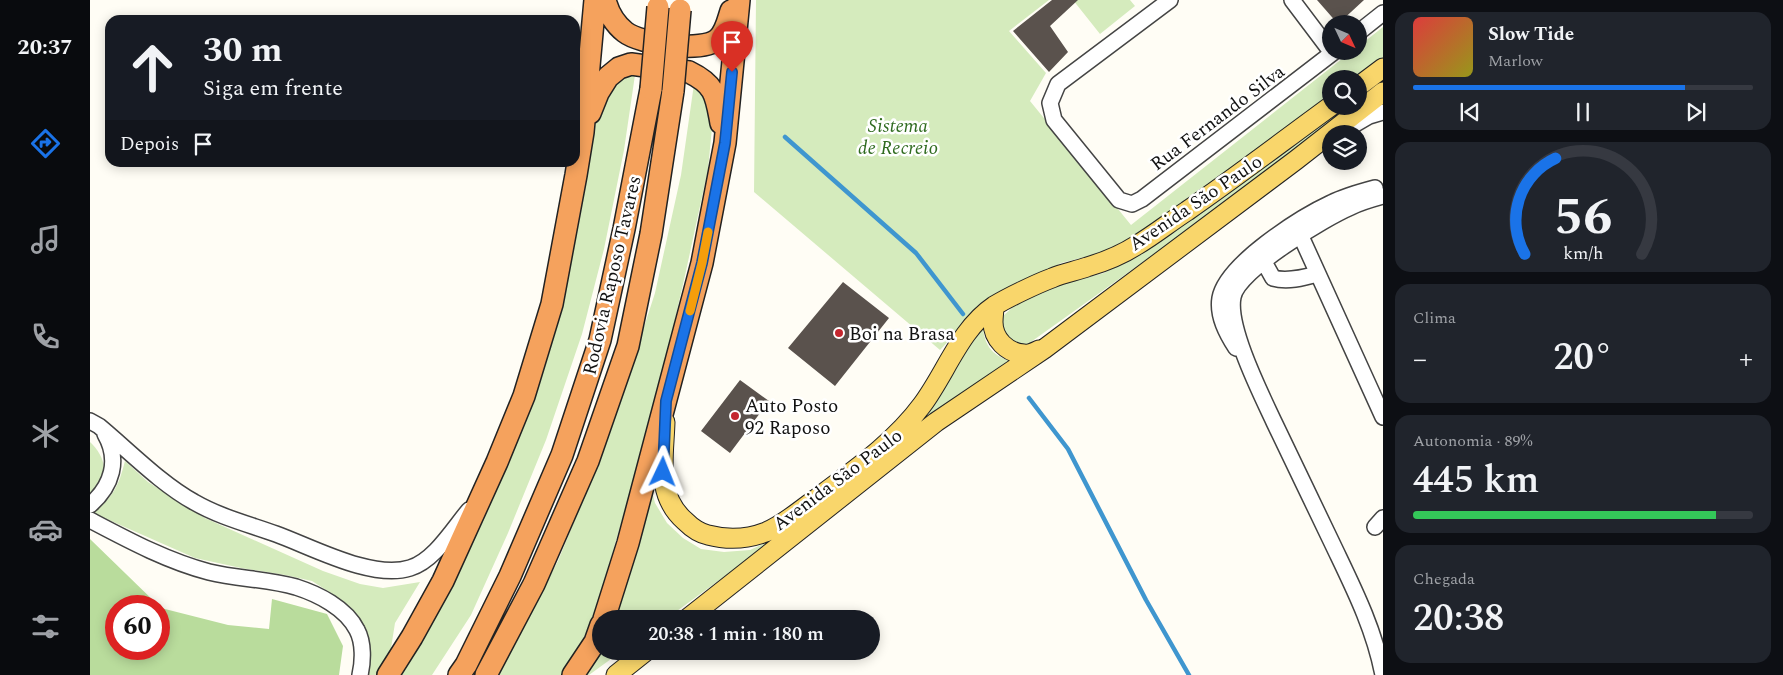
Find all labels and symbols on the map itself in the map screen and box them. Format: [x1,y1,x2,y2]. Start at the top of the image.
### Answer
north arrow [1322,15,1368,60]
pin [711,21,753,72]
street label: Rua Fernando Silva [1144,57,1292,179]
park label: Sistema de Recreio [858,112,938,163]
street label: Avenida São Paulo [1123,148,1268,259]
street label: Rodovia Raposo Tavares [575,173,650,378]
place label: Boi na Brasa [849,320,955,349]
marker: Boi na Brasa [833,327,845,339]
place label: Auto Posto 92 Raposo [745,392,838,443]
marker: Auto Posto 92 Raposo [729,410,741,422]
street label: Avenida São Paulo [767,422,909,539]
position arrow [636,445,688,497]
speed limit sign: 60 [105,595,170,660]

